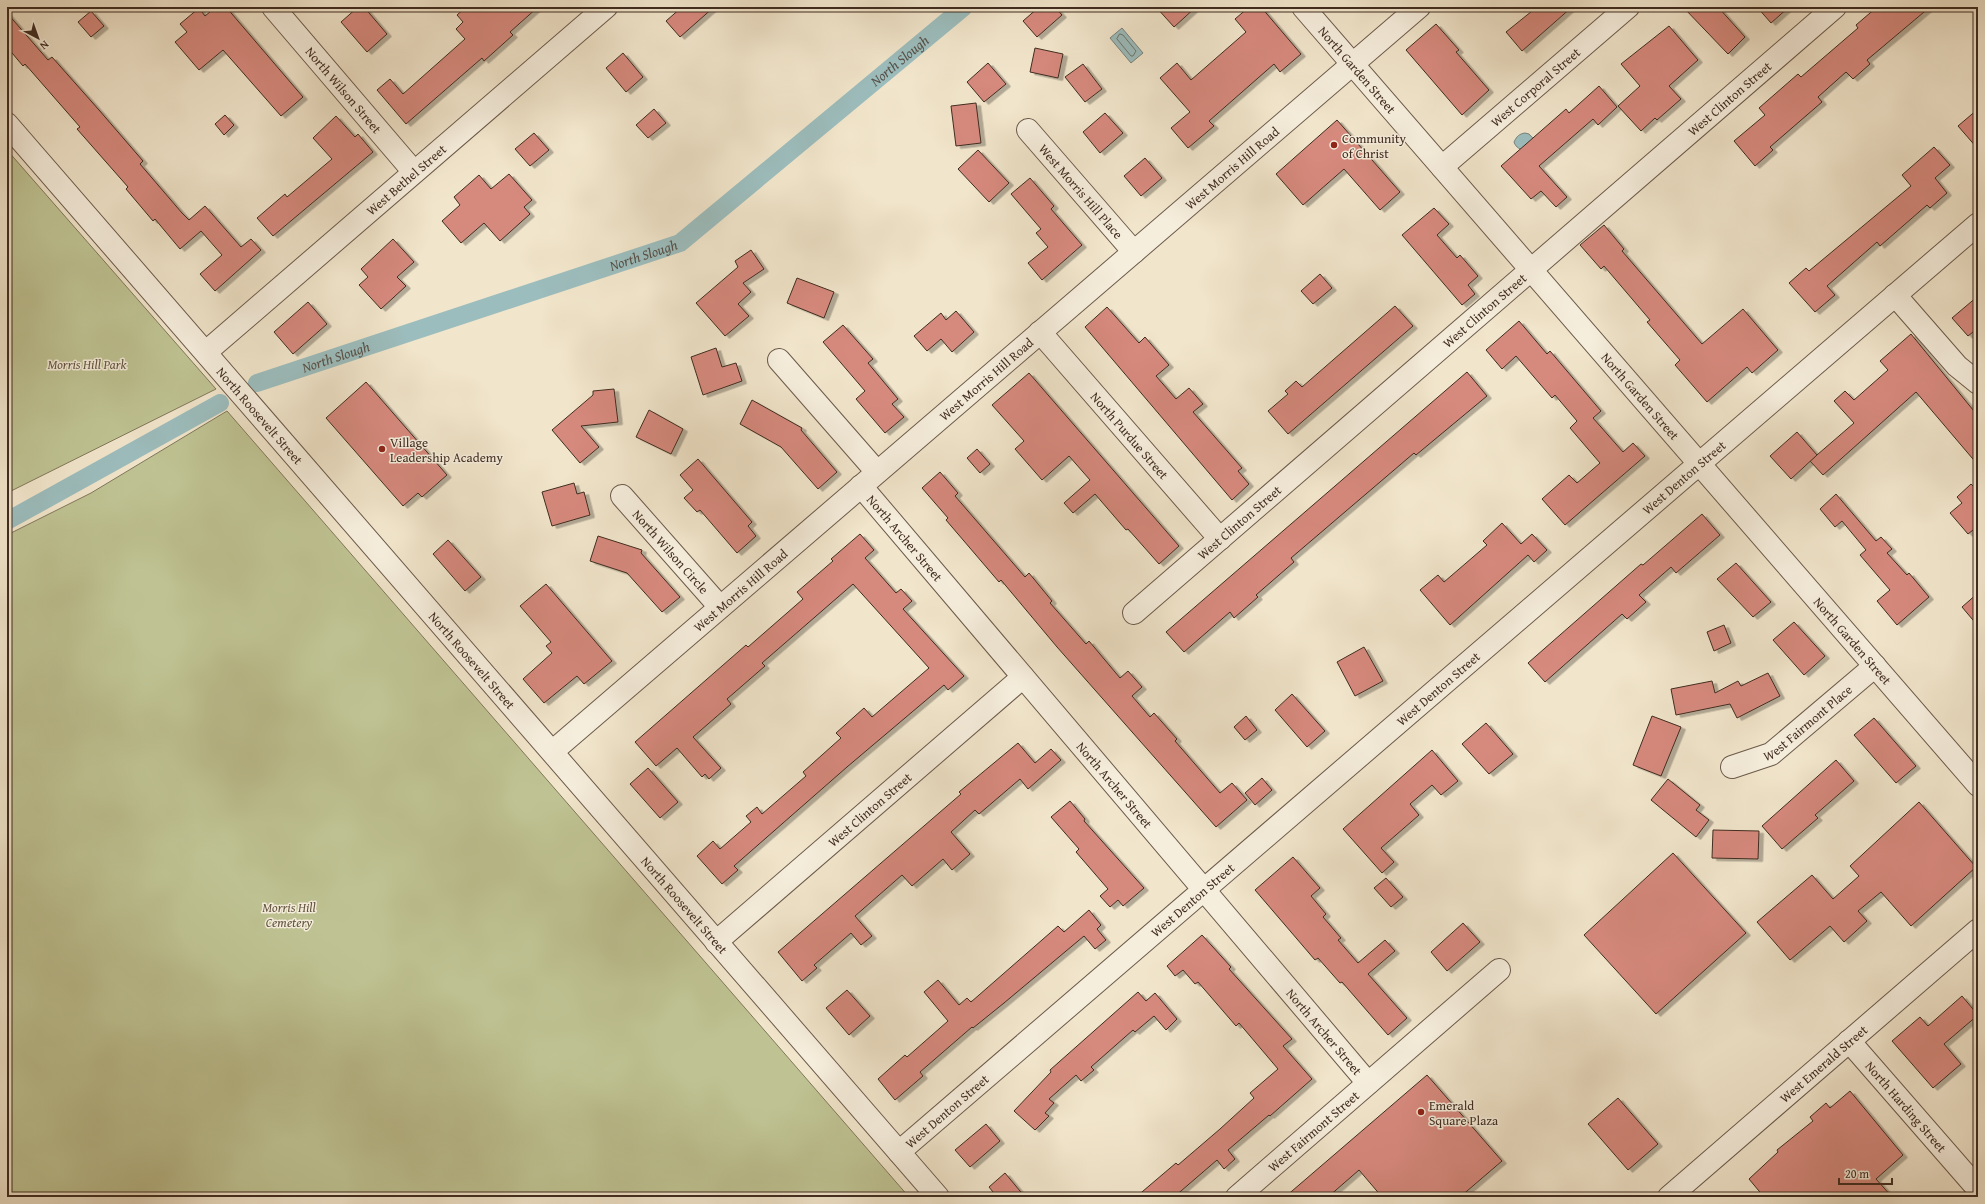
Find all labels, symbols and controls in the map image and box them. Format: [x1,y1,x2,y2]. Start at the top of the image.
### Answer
north arrow [18,18,58,58]
street label: North Garden Street [1314,22,1401,118]
water label: North Slough [866,30,933,91]
text: N [36,37,53,54]
street label: North Wilson Street [301,42,387,138]
street label: West Corporal Street [1486,43,1585,131]
street label: West Clinton Street [1683,56,1776,140]
street label: West Morris Hill Road [1181,122,1283,214]
place label: Community of Christ [1342,129,1407,163]
street label: West Bethel Street [362,139,450,220]
street label: West Morris Hill Place [1035,140,1128,243]
marker: Community of Christ [1329,140,1339,150]
water label: North Slough [607,235,680,276]
street label: West Clinton Street [1438,268,1531,352]
street label: West Morris Hill Road [935,333,1037,425]
water label: North Slough [299,336,372,377]
street label: North Garden Street [1597,348,1684,444]
park label: Morris Hill Park [47,355,127,374]
street label: North Roosevelt Street [212,363,308,469]
street label: North Purdue Street [1086,387,1174,484]
place label: Village Leadership Academy [390,433,503,467]
street label: West Denton Street [1638,435,1730,519]
marker: Village Leadership Academy [377,444,387,454]
street label: West Clinton Street [1193,480,1286,564]
street label: North Archer Street [863,490,948,586]
street label: North Wilson Circle [628,505,713,598]
street label: West Morris Hill Road [689,544,792,636]
street label: North Garden Street [1809,593,1896,689]
street label: North Roosevelt Street [425,607,520,714]
street label: West Denton Street [1392,647,1484,730]
street label: West Fairmont Place [1761,680,1856,765]
street label: North Archer Street [1072,737,1157,833]
street label: West Clinton Street [824,767,916,851]
street label: North Roosevelt Street [637,852,733,958]
street label: West Denton Street [1146,858,1239,941]
park label: Morris Hill Cemetery [262,898,316,932]
street label: North Archer Street [1282,984,1367,1080]
street label: West Emerald Street [1775,1020,1872,1107]
street label: North Harding Street [1861,1057,1952,1157]
street label: West Denton Street [901,1069,993,1152]
street label: West Fairmont Street [1264,1086,1363,1176]
place label: Emerald Square Plaza [1429,1096,1499,1130]
marker: Emerald Square Plaza [1416,1107,1426,1117]
scale bar [1839,1160,1892,1186]
text: 20 m [1845,1165,1869,1182]

